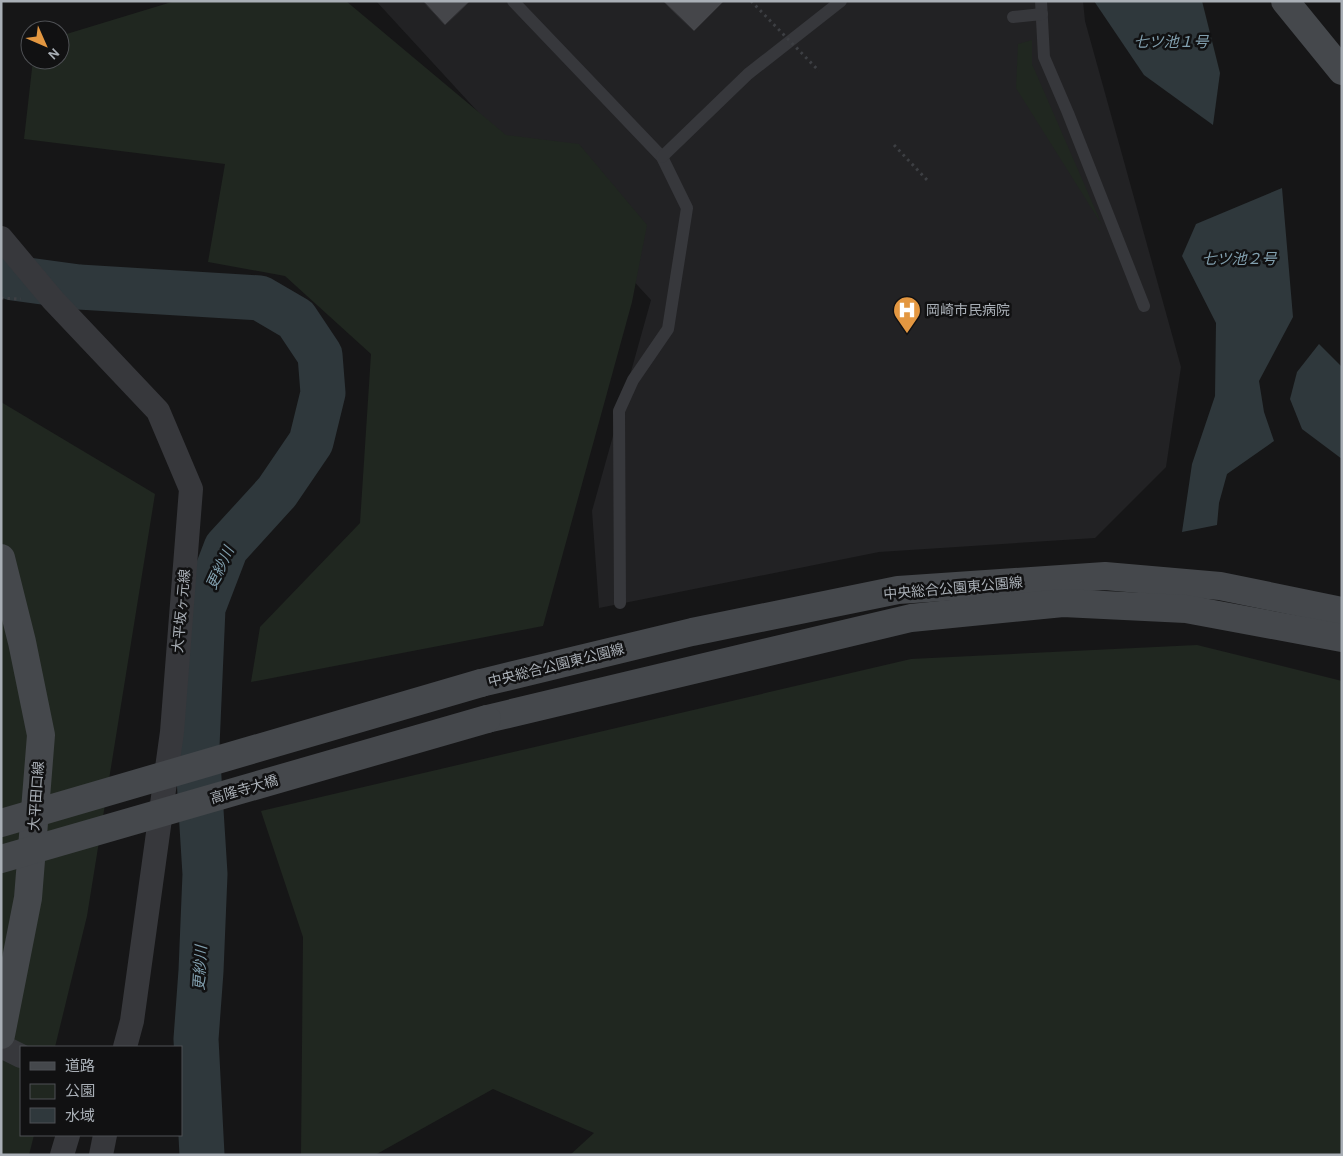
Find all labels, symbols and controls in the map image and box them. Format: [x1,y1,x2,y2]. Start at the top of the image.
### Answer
north arrow [20,20,70,70]
water label: 七ツ池１号 [1133,34,1209,50]
text: N [45,45,62,62]
water label: 七ツ池２号 [1201,251,1277,267]
hospital icon: 岡崎市民病院 [892,295,922,334]
place label: 岡崎市民病院 [926,303,1010,318]
water label: 更紗川 [203,542,238,592]
street label: 大平坂ヶ元線 [170,569,193,654]
street label: 中央総合公園東公園線 [883,575,1023,602]
street label: 中央総合公園東公園線 [486,641,626,690]
street label: 大平田口線 [27,761,46,831]
street label: 高隆寺大橋 [208,773,280,806]
water label: 更紗川 [191,943,209,991]
legend [20,1046,182,1136]
text: 道路 [65,1058,95,1074]
text: 公園 [65,1083,95,1099]
text: 水域 [65,1108,95,1124]

